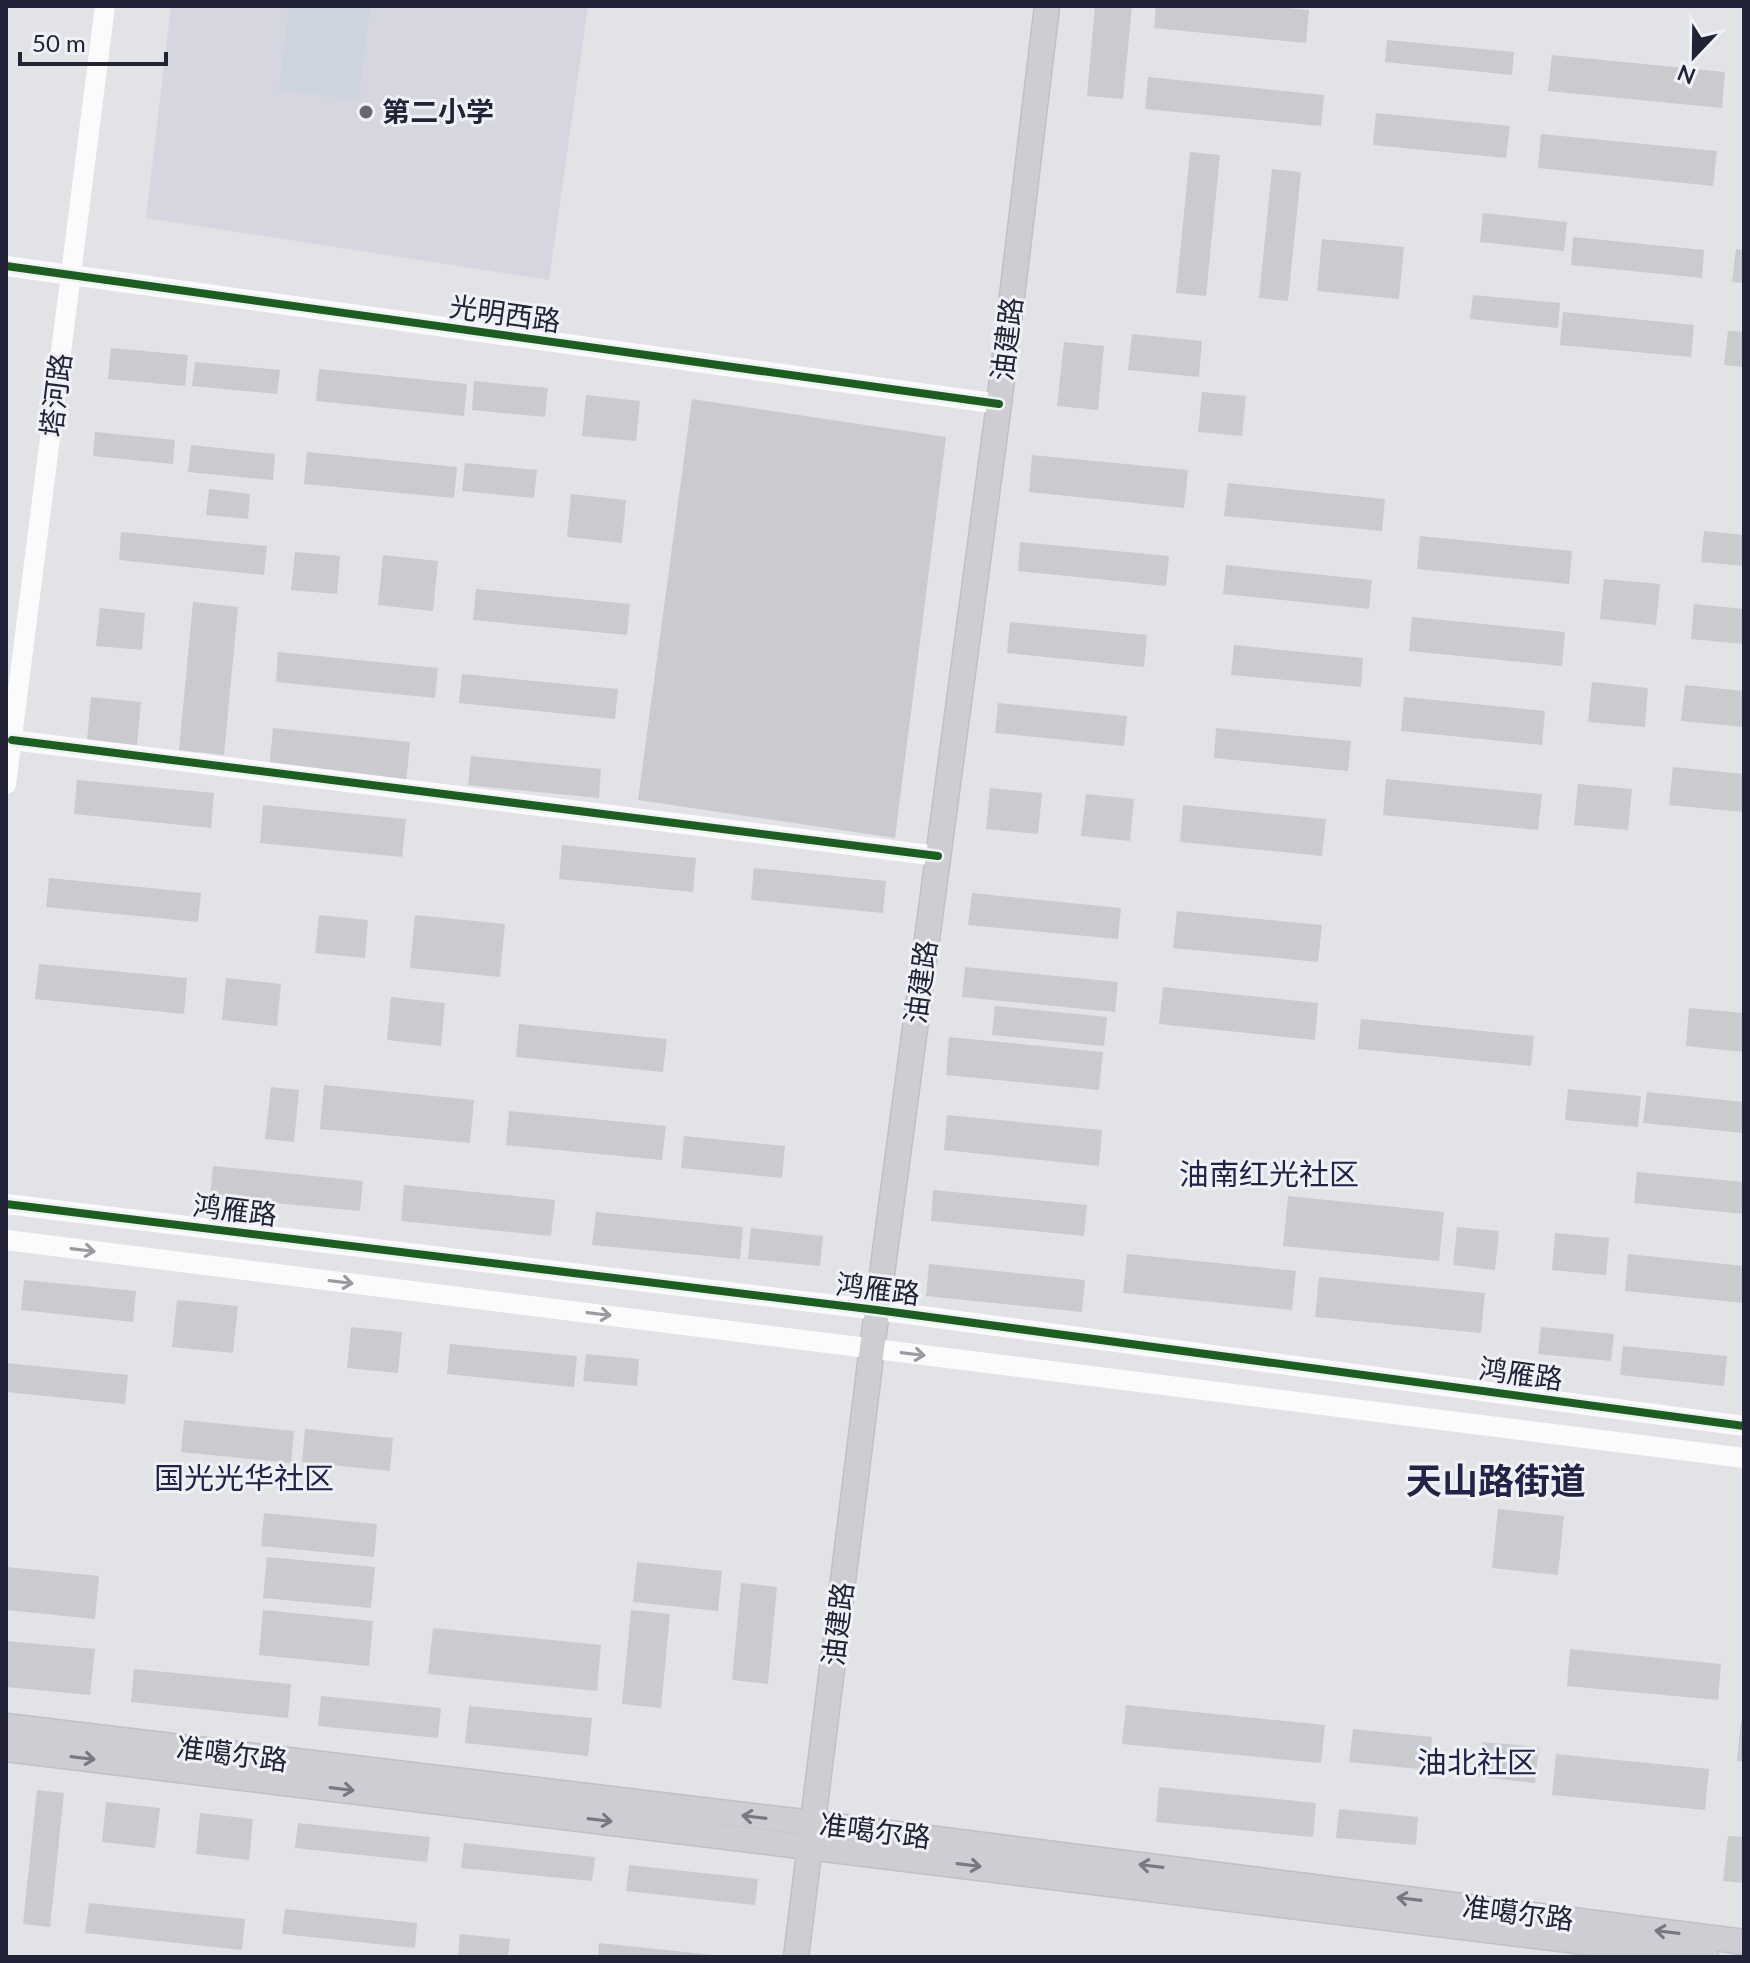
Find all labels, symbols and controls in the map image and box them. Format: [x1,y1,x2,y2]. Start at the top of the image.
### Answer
scale bar [20,16,166,66]
north arrow [1654,16,1734,96]
text: 50 m [32,28,86,57]
text: N [1673,59,1699,91]
place label: 第二小学 [382,94,494,128]
marker: 第二小学 [357,103,375,121]
street label: 光明西路 [447,288,563,338]
street label: 油建路 [984,295,1028,383]
street label: 塔河路 [33,351,77,439]
street label: 油建路 [897,938,943,1026]
district label: 油南红光社区 [1179,1155,1359,1191]
street label: 鸿雁路 [191,1187,279,1231]
one-way arrow [70,1243,96,1258]
street label: 鸿雁路 [834,1266,922,1310]
one-way arrow [328,1275,354,1290]
one-way arrow [586,1307,612,1322]
one-way arrow [899,1346,926,1361]
street label: 鸿雁路 [1477,1350,1565,1396]
district label: 天山路街道 [1406,1458,1586,1502]
district label: 国光光华社区 [154,1459,334,1495]
street label: 油建路 [815,1580,859,1668]
street label: 准噶尔路 [174,1729,290,1777]
district label: 油北社区 [1417,1743,1537,1779]
one-way arrow [70,1751,96,1766]
one-way arrow [328,1782,354,1797]
street label: 准噶尔路 [817,1806,933,1854]
one-way arrow [741,1809,768,1824]
one-way arrow [586,1813,613,1828]
one-way arrow [955,1858,982,1873]
one-way arrow [1138,1859,1165,1874]
street label: 准噶尔路 [1460,1888,1576,1936]
one-way arrow [1397,1891,1422,1906]
one-way arrow [1655,1924,1680,1939]

